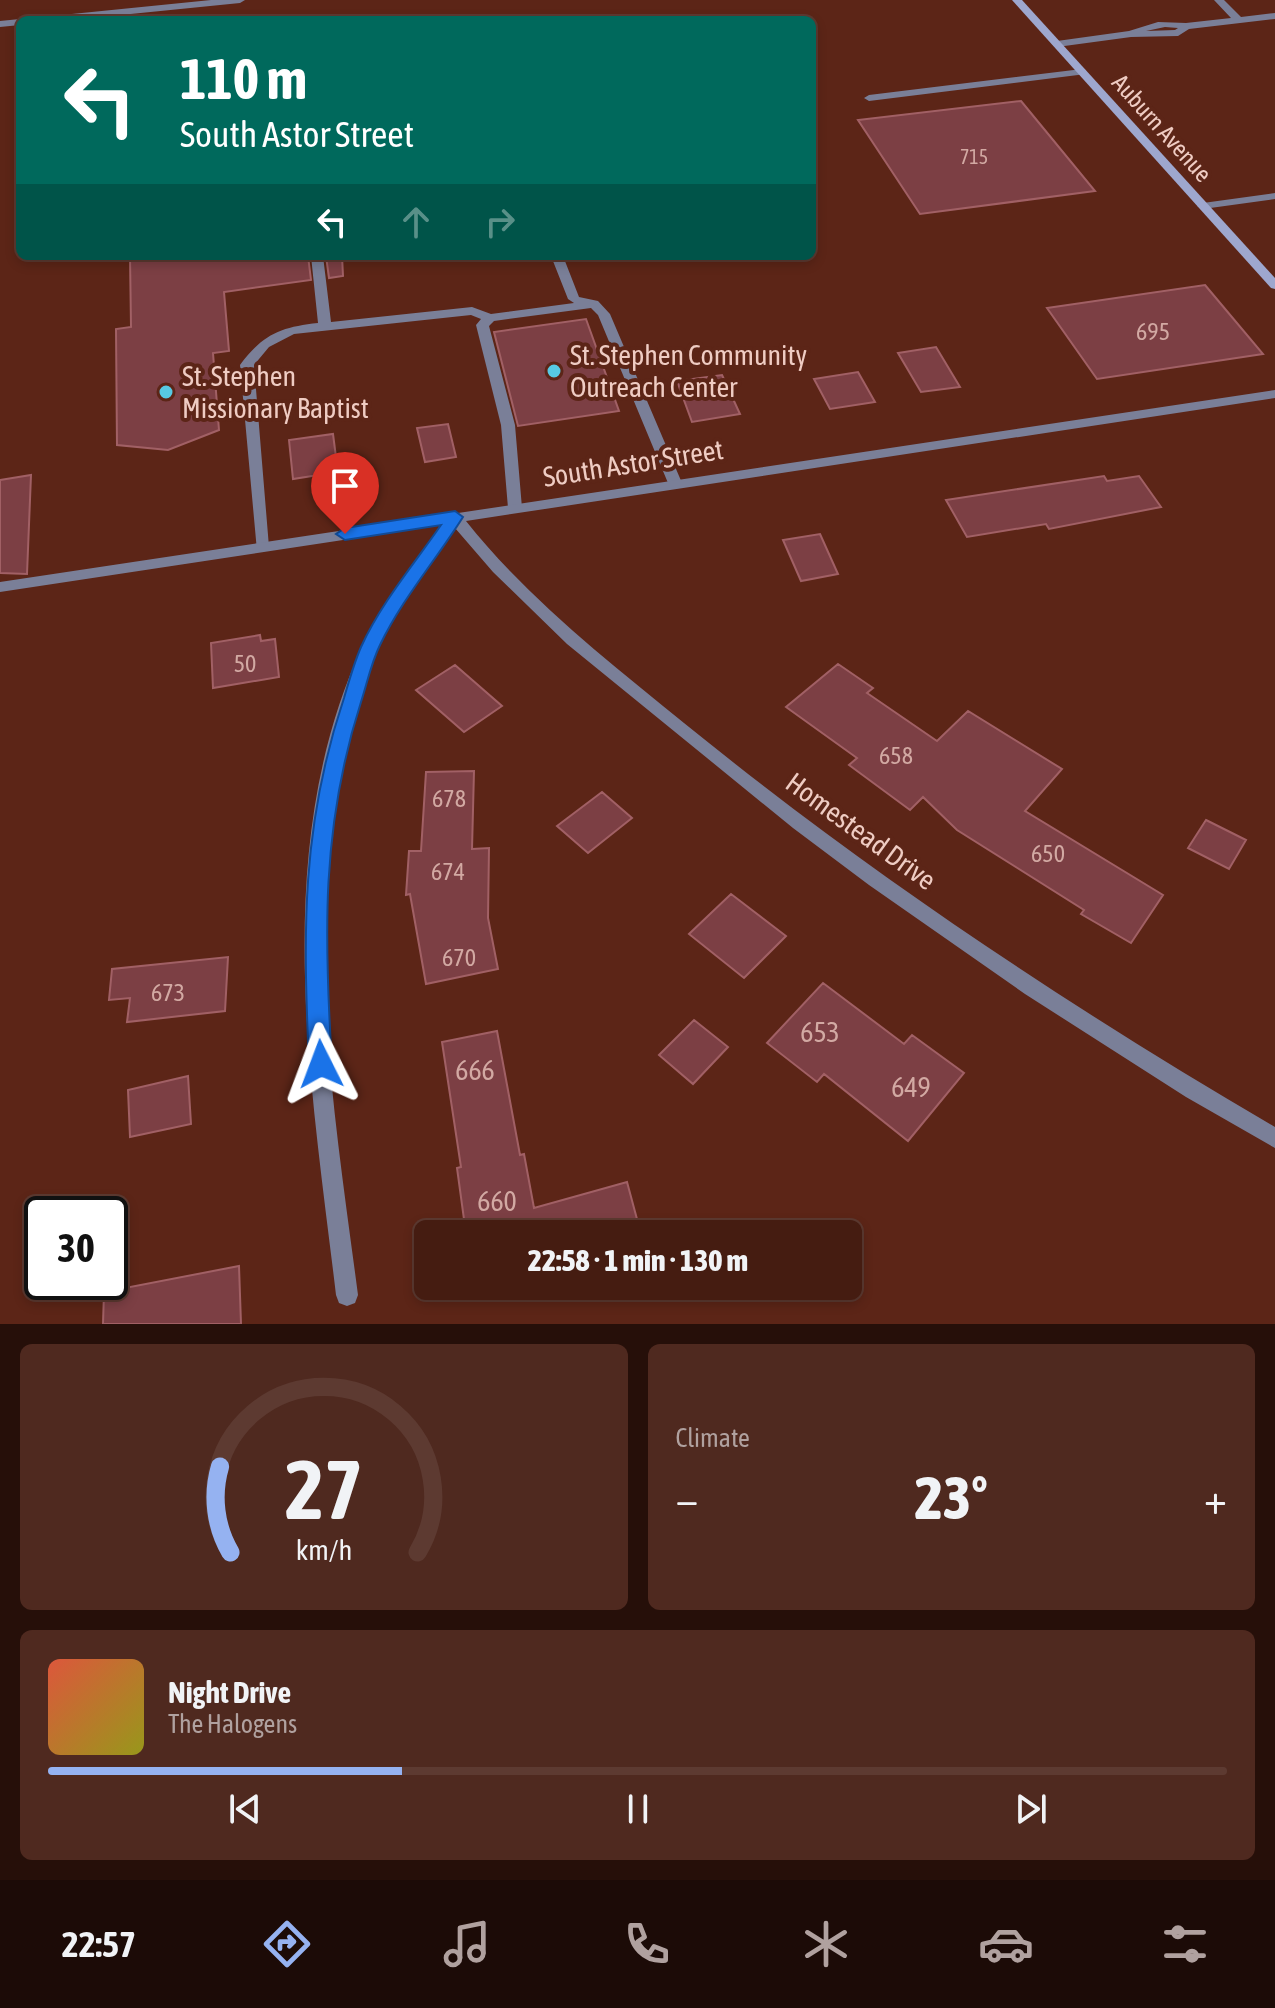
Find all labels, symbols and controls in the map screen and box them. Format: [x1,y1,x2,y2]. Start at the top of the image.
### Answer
text: 110 m [180,47,307,111]
icon: left [48,48,152,152]
street label: Auburn Avenue [1107,69,1217,187]
text: South Astor Street [180,113,414,155]
house number: 715 [960,145,988,168]
icon: left [310,200,354,244]
icon: ahead [394,200,438,244]
icon: right [478,200,522,244]
house number: 695 [1136,318,1170,345]
place label: St. Stephen Community Outreach Center [570,339,807,403]
place label: St. Stephen Missionary Baptist [182,360,369,424]
marker: St. Stephen Community Outreach Center [545,362,563,380]
marker: St. Stephen Missionary Baptist [157,383,175,401]
street label: South Astor Street [541,433,725,493]
pin [311,452,379,534]
icon: arrive [323,464,367,508]
house number: 50 [234,650,256,677]
house number: 658 [879,742,913,769]
street label: Homestead Drive [780,766,942,896]
house number: 678 [432,785,466,812]
house number: 650 [1031,840,1065,867]
house number: 674 [431,858,465,885]
house number: 670 [442,944,476,971]
house number: 673 [151,979,185,1006]
house number: 653 [800,1016,840,1048]
position arrow [279,1022,363,1106]
house number: 666 [455,1054,495,1086]
house number: 649 [891,1071,931,1103]
house number: 660 [477,1185,517,1217]
speed limit sign: 30 [24,1196,128,1300]
text: 22:58 · 1 min · 130 m [528,1243,748,1277]
text: Climate [676,1423,750,1453]
text: 27 [285,1441,363,1537]
text: 23° [915,1463,988,1532]
text: − [676,1473,698,1523]
text: + [1204,1473,1227,1523]
text: km/h [295,1533,352,1566]
text: Night Drive [168,1675,291,1709]
text: The Halogens [168,1709,297,1739]
icon: previous [223,1787,267,1831]
icon: pause [616,1787,660,1831]
icon: next [1009,1787,1053,1831]
icon: directions [259,1916,315,1972]
icon: music [439,1916,495,1972]
icon: phone [619,1916,675,1972]
icon: climate [798,1916,854,1972]
icon: car [978,1916,1034,1972]
icon: filters [1157,1916,1213,1972]
text: 22:57 [62,1923,136,1965]

